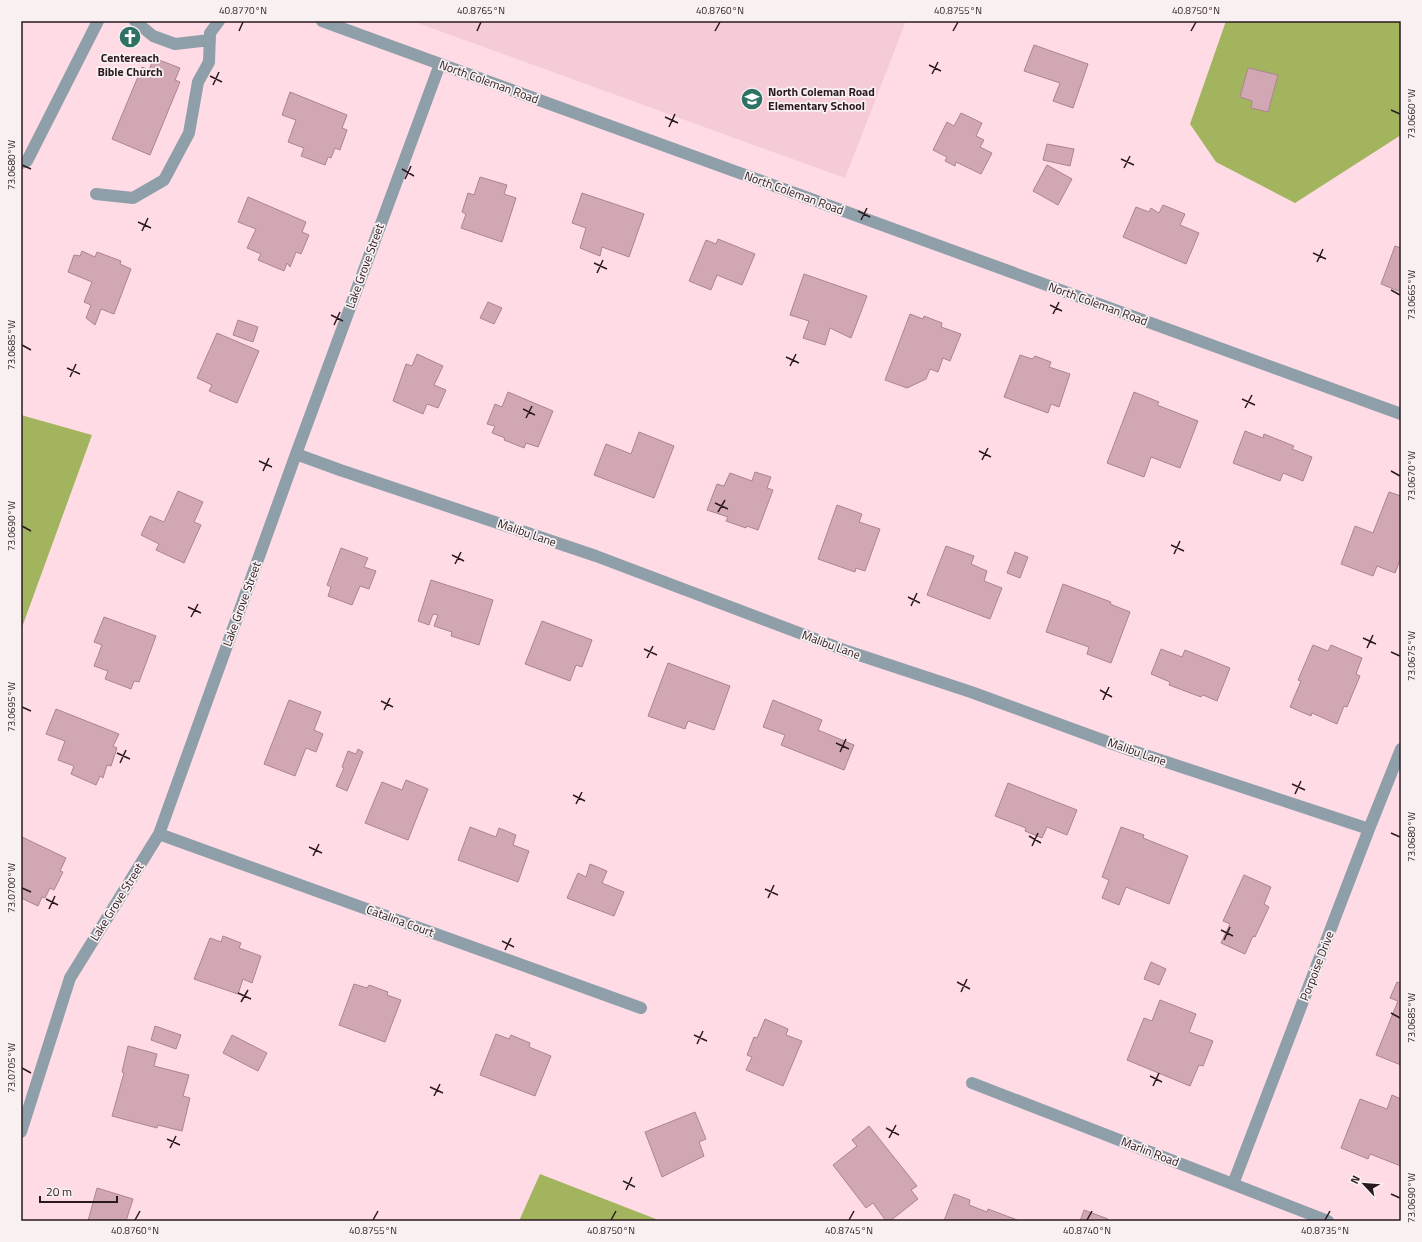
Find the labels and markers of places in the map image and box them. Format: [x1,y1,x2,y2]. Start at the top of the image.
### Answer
church icon: Centereach Bible Church [117,24,143,50]
place label: Centereach Bible Church [97,48,163,81]
place label: North Coleman Road Elementary School [768,82,875,115]
school or university icon: North Coleman Road Elementary School [739,86,765,112]

